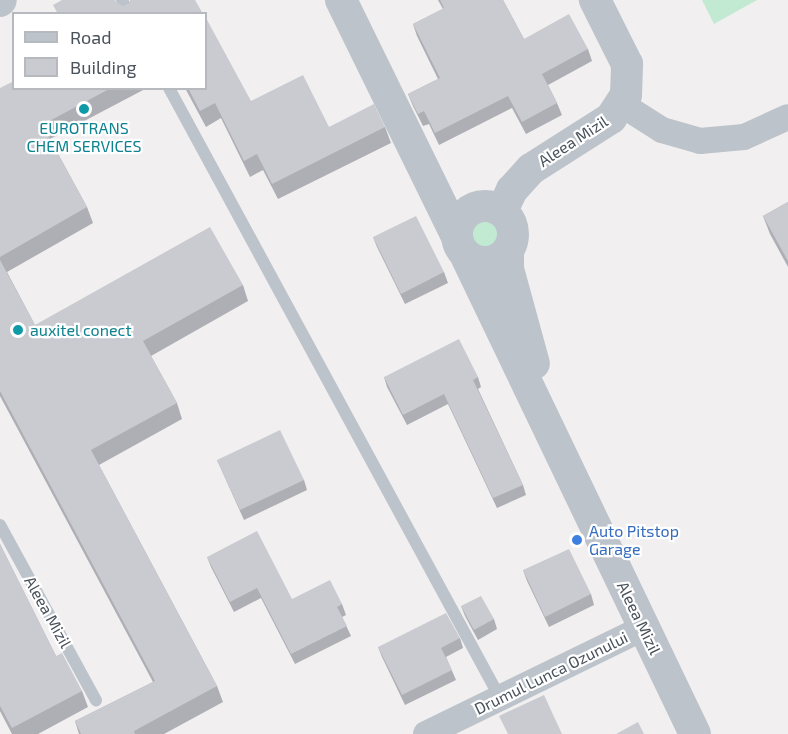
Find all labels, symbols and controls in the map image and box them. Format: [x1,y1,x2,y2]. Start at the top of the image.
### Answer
legend [12,12,207,90]
text: Road [70,26,111,48]
text: Building [70,56,137,78]
marker: EUROTRANS CHEM SERVICES [77,102,91,116]
street label: Aleea Mizil [535,111,611,171]
place label: EUROTRANS CHEM SERVICES [26,118,142,156]
place label: auxitel conect [30,320,132,340]
marker: auxitel conect [11,323,25,337]
place label: Auto Pitstop Garage [589,521,679,559]
marker: Auto Pitstop Garage [570,533,584,547]
street label: Aleea Mizil [20,573,76,651]
street label: Aleea Mizil [613,578,665,658]
street label: Drumul Lunca Ozunului [471,627,631,719]

